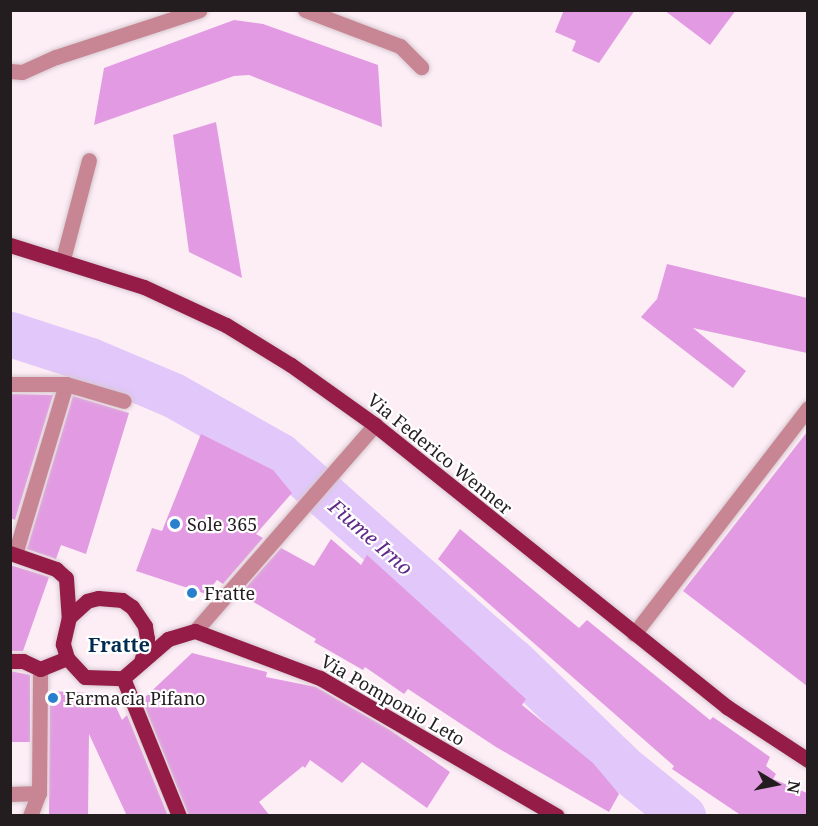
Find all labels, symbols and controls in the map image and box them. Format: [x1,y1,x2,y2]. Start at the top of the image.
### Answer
street label: Via Federico Wenner [363,389,517,519]
water label: Fiume Irno [324,494,418,580]
place label: Sole 365 [187,513,257,535]
marker: Sole 365 [168,517,182,531]
place label: Fratte [204,582,255,604]
marker: Fratte [185,586,199,600]
district label: Fratte [88,632,150,656]
street label: Via Pomponio Leto [317,650,469,750]
place label: Farmacia Pifano [65,687,205,709]
marker: Farmacia Pifano [46,691,60,705]
north arrow [746,754,806,814]
text: N [782,779,806,795]

